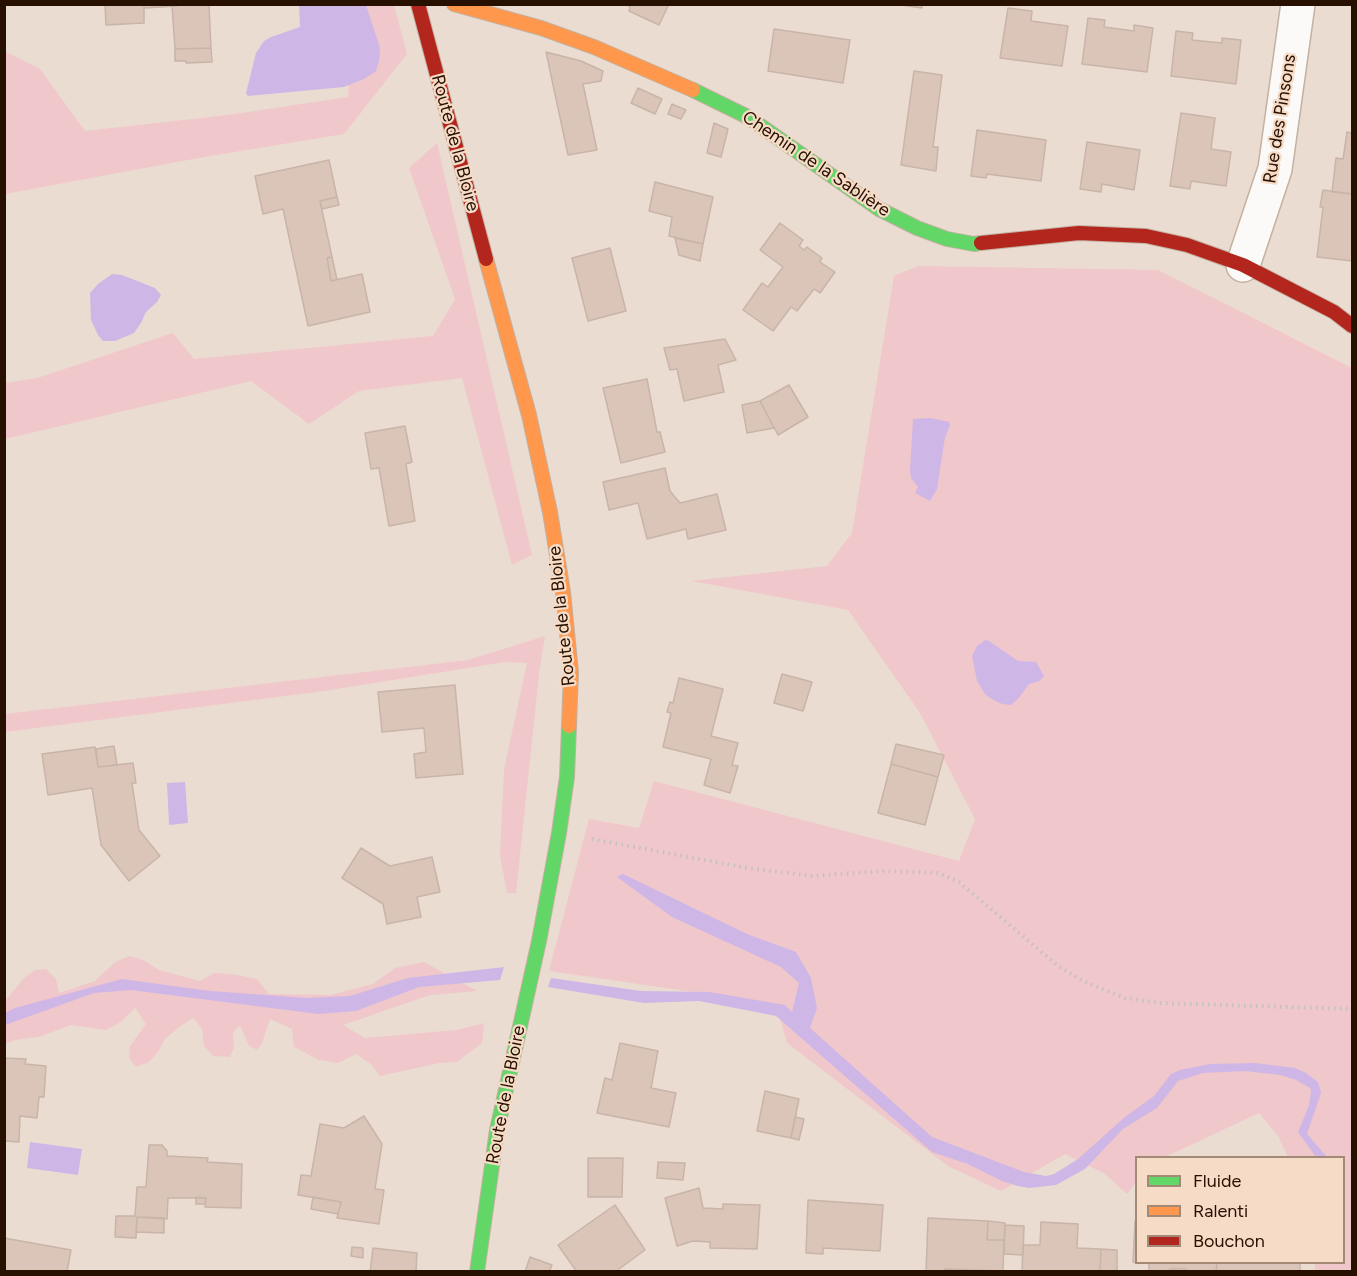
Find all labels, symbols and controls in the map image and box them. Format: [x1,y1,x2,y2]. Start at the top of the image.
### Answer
street label: Rue des Pinsons [1259,53,1301,185]
street label: Route de la Bloire [426,72,484,214]
street label: Chemin de la Sablière [738,106,894,222]
street label: Route de la Bloire [544,545,580,687]
street label: Route de la Bloire [482,1024,530,1166]
legend [1135,1156,1345,1264]
text: Fluide [1193,1170,1241,1192]
text: Ralenti [1193,1200,1248,1222]
text: Bouchon [1193,1230,1265,1252]

